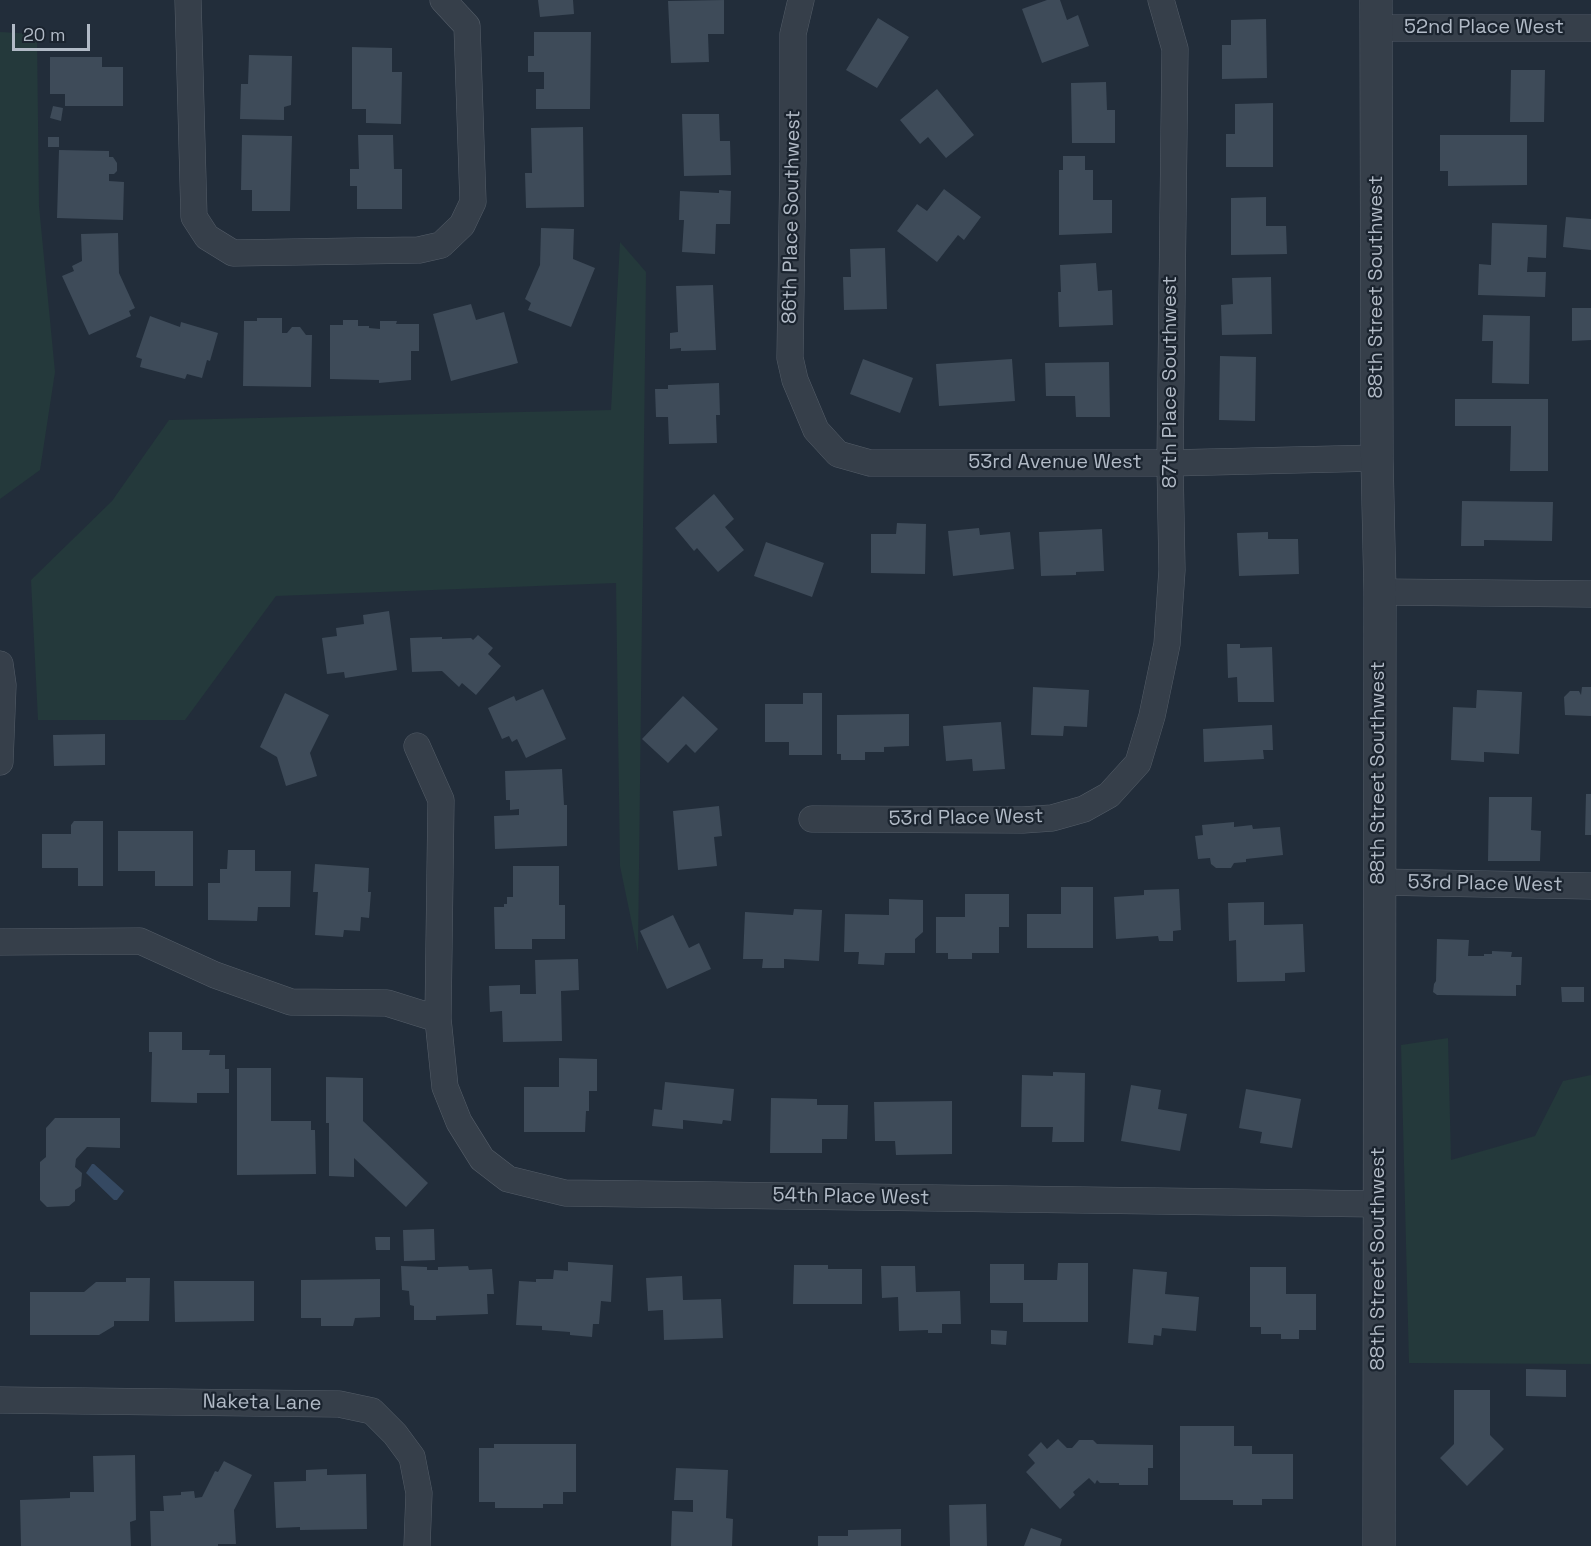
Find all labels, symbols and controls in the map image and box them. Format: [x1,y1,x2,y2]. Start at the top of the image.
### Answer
scale bar [15,12,93,50]
street label: 52nd Place West [1404,16,1564,40]
text: 20 m [23,23,66,46]
street label: 86th Place Southwest [778,110,806,324]
street label: 88th Street Southwest [1365,175,1389,399]
street label: 87th Place Southwest [1159,276,1183,488]
street label: 53rd Avenue West [968,451,1142,475]
street label: 88th Street Southwest [1367,661,1391,885]
street label: 53rd Place West [888,805,1044,831]
street label: 53rd Place West [1407,871,1563,897]
street label: 88th Street Southwest [1367,1147,1391,1371]
street label: 54th Place West [772,1184,930,1210]
street label: Naketa Lane [202,1390,322,1416]

